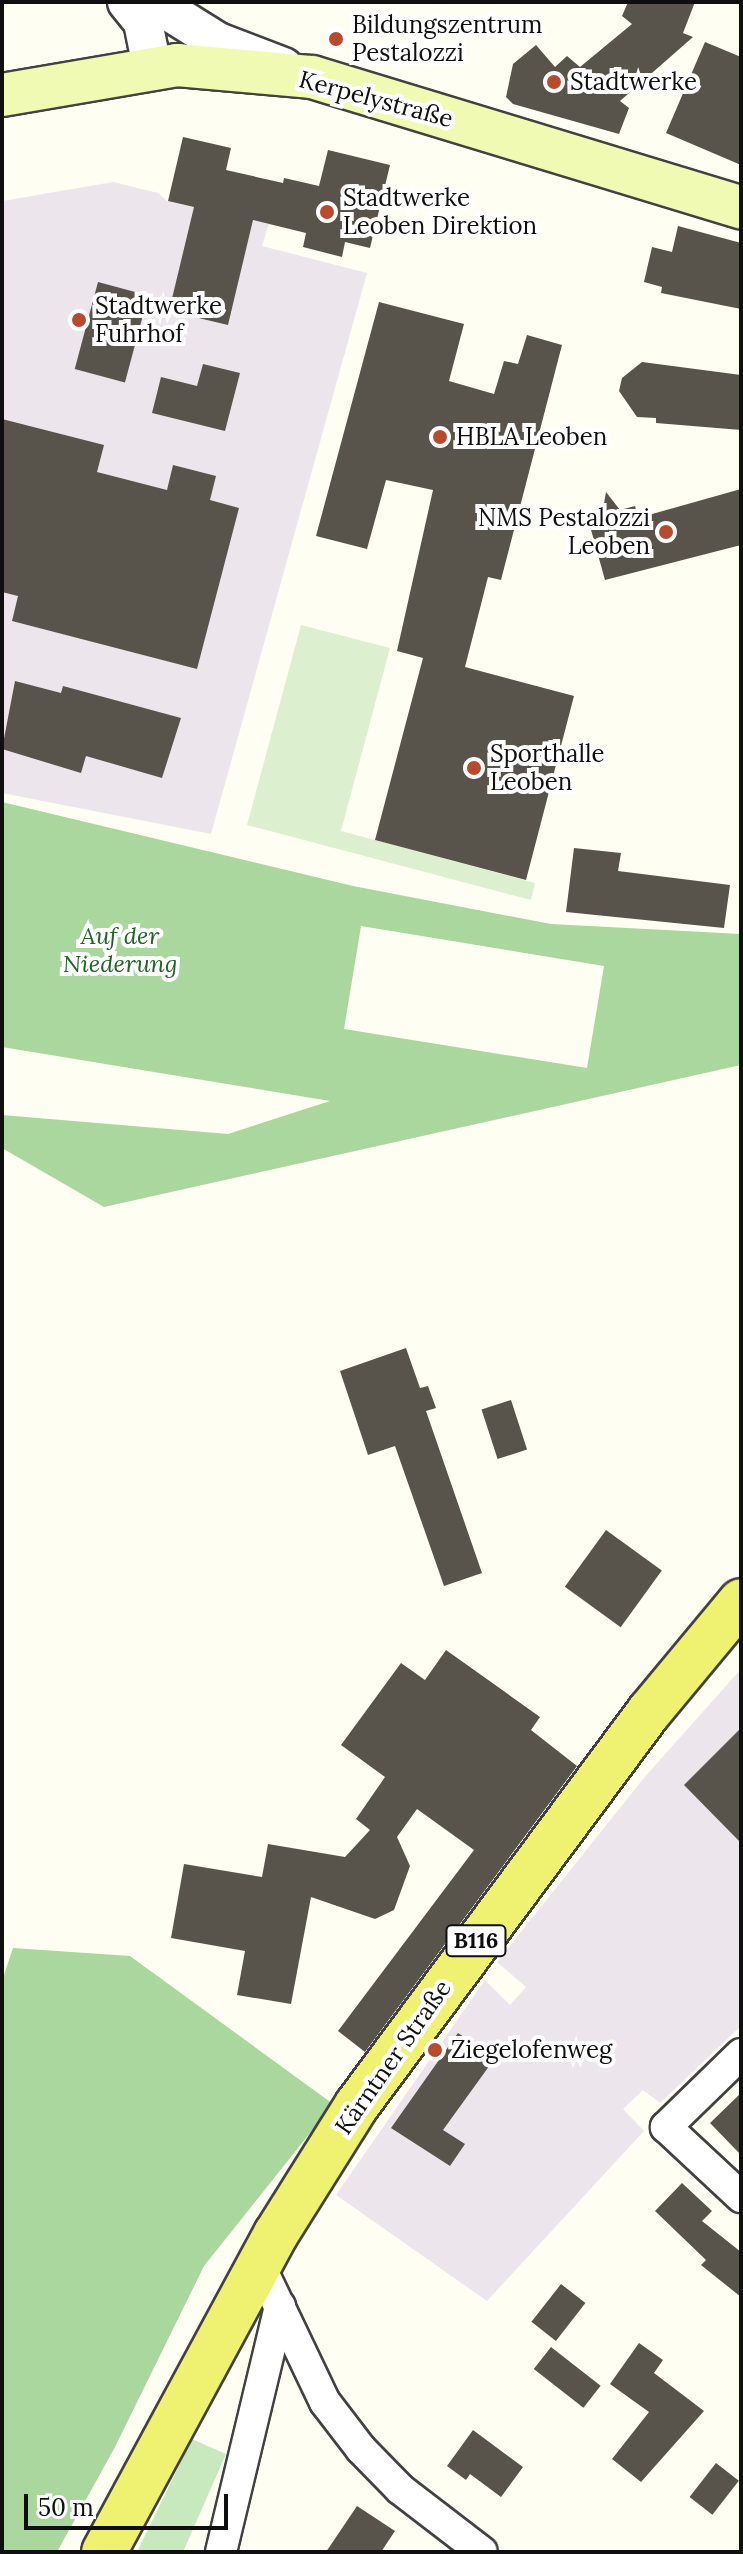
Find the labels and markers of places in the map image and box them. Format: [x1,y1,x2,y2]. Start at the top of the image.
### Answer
place label: Bildungszentrum Pestalozzi [352,11,543,67]
marker: Bildungszentrum Pestalozzi [327,30,345,48]
place label: Stadtwerke [570,68,697,96]
marker: Stadtwerke [545,73,563,91]
place label: Stadtwerke Leoben Direktion [343,184,537,240]
marker: Stadtwerke Leoben Direktion [318,203,336,221]
place label: Stadtwerke Fuhrhof [95,292,222,348]
marker: Stadtwerke Fuhrhof [70,311,88,329]
place label: HBLA Leoben [456,423,607,451]
marker: HBLA Leoben [431,428,449,446]
place label: NMS Pestalozzi Leoben [478,504,650,560]
marker: NMS Pestalozzi Leoben [657,523,675,541]
place label: Sporthalle Leoben [490,740,605,796]
marker: Sporthalle Leoben [465,759,483,777]
place label: Ziegelofenweg [451,2036,612,2064]
marker: Ziegelofenweg [426,2041,444,2059]

